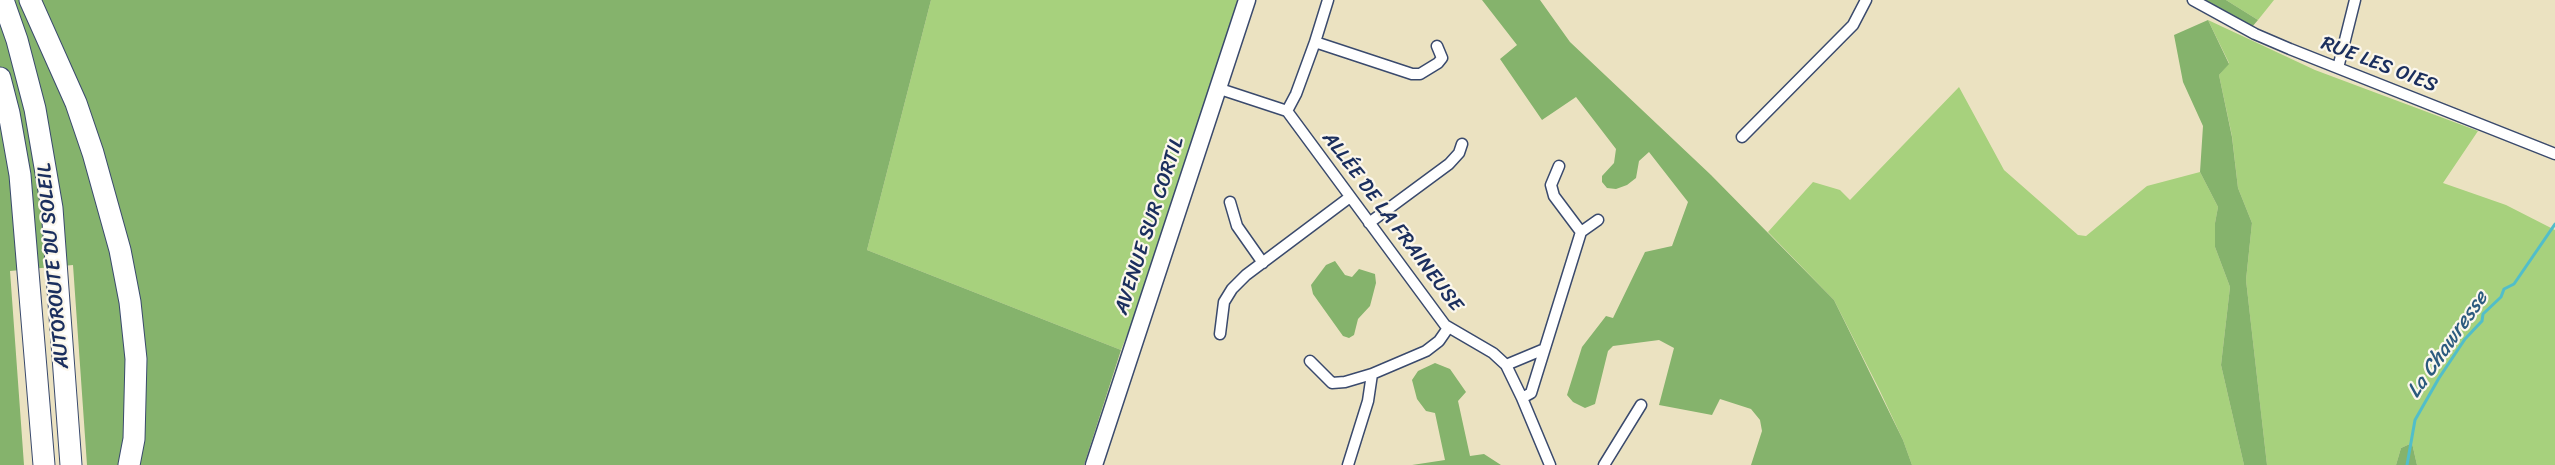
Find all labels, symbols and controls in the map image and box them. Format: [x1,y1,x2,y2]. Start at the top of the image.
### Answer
street label: RUE LES OIES [2317,32,2441,98]
street label: ALLÉE DE LA FRAINEUSE [1316,127,1468,317]
street label: AVENUE SUR CORTIL [1110,134,1190,318]
street label: AUTOROUTE DU SOLEIL [33,162,75,370]
water label: La Chawresse [2402,287,2494,403]

